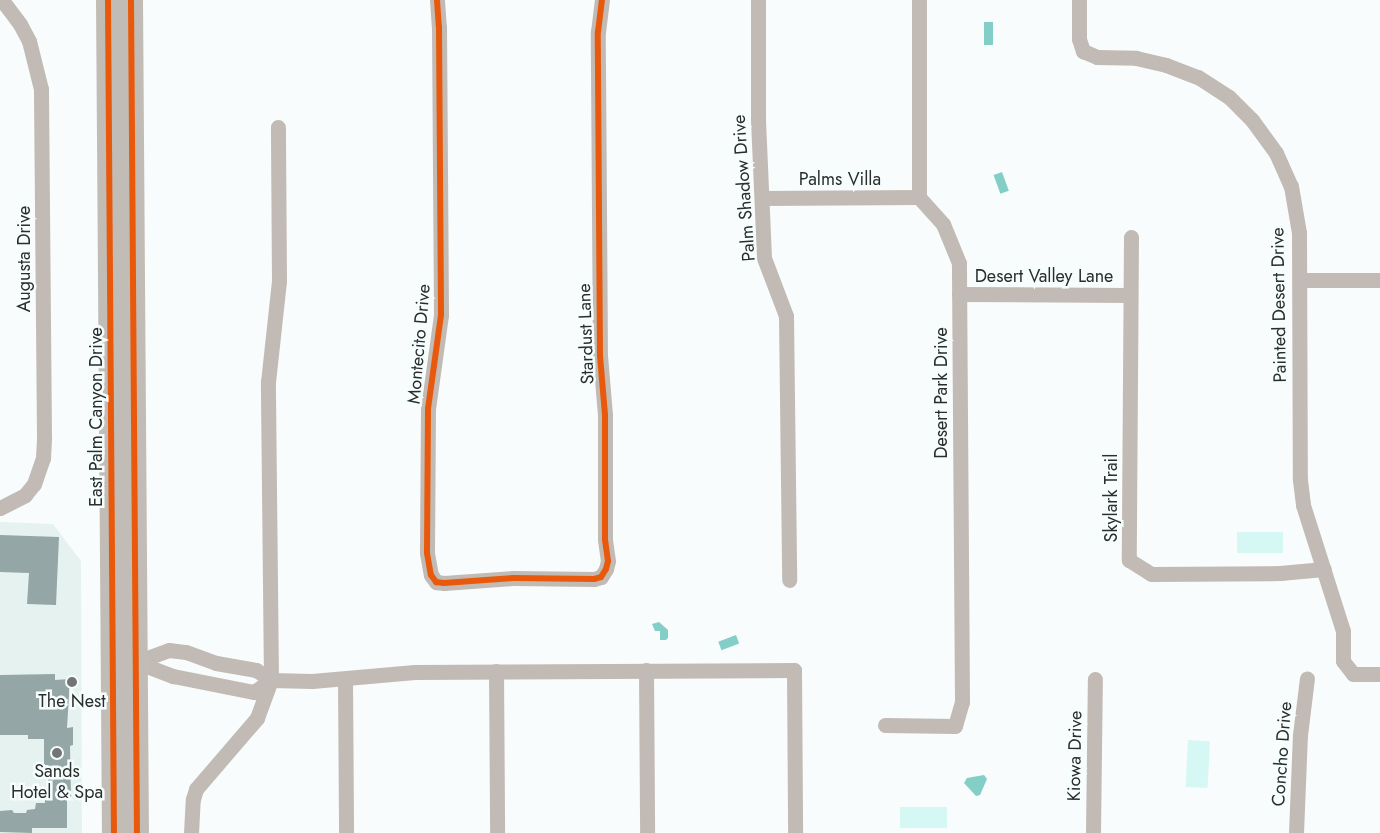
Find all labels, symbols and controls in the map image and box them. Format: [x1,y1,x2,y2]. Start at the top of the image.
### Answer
street label: Palm Shadow Drive [728,114,760,262]
street label: Palms Villa [799,168,881,190]
street label: Augusta Drive [13,206,35,312]
street label: Painted Desert Drive [1267,227,1291,383]
street label: Desert Valley Lane [975,265,1113,287]
street label: Montecito Drive [403,283,435,405]
street label: Stardust Lane [573,283,599,385]
street label: East Palm Canyon Drive [85,327,107,507]
street label: Desert Park Drive [930,327,952,459]
street label: Skylark Trail [1100,454,1122,542]
marker: The Nest [66,676,78,688]
place label: The Nest [38,690,106,712]
street label: Concho Drive [1268,701,1296,807]
street label: Kiowa Drive [1063,710,1087,802]
marker: Sands Hotel & Spa [51,747,63,759]
place label: Sands Hotel & Spa [11,761,103,804]

